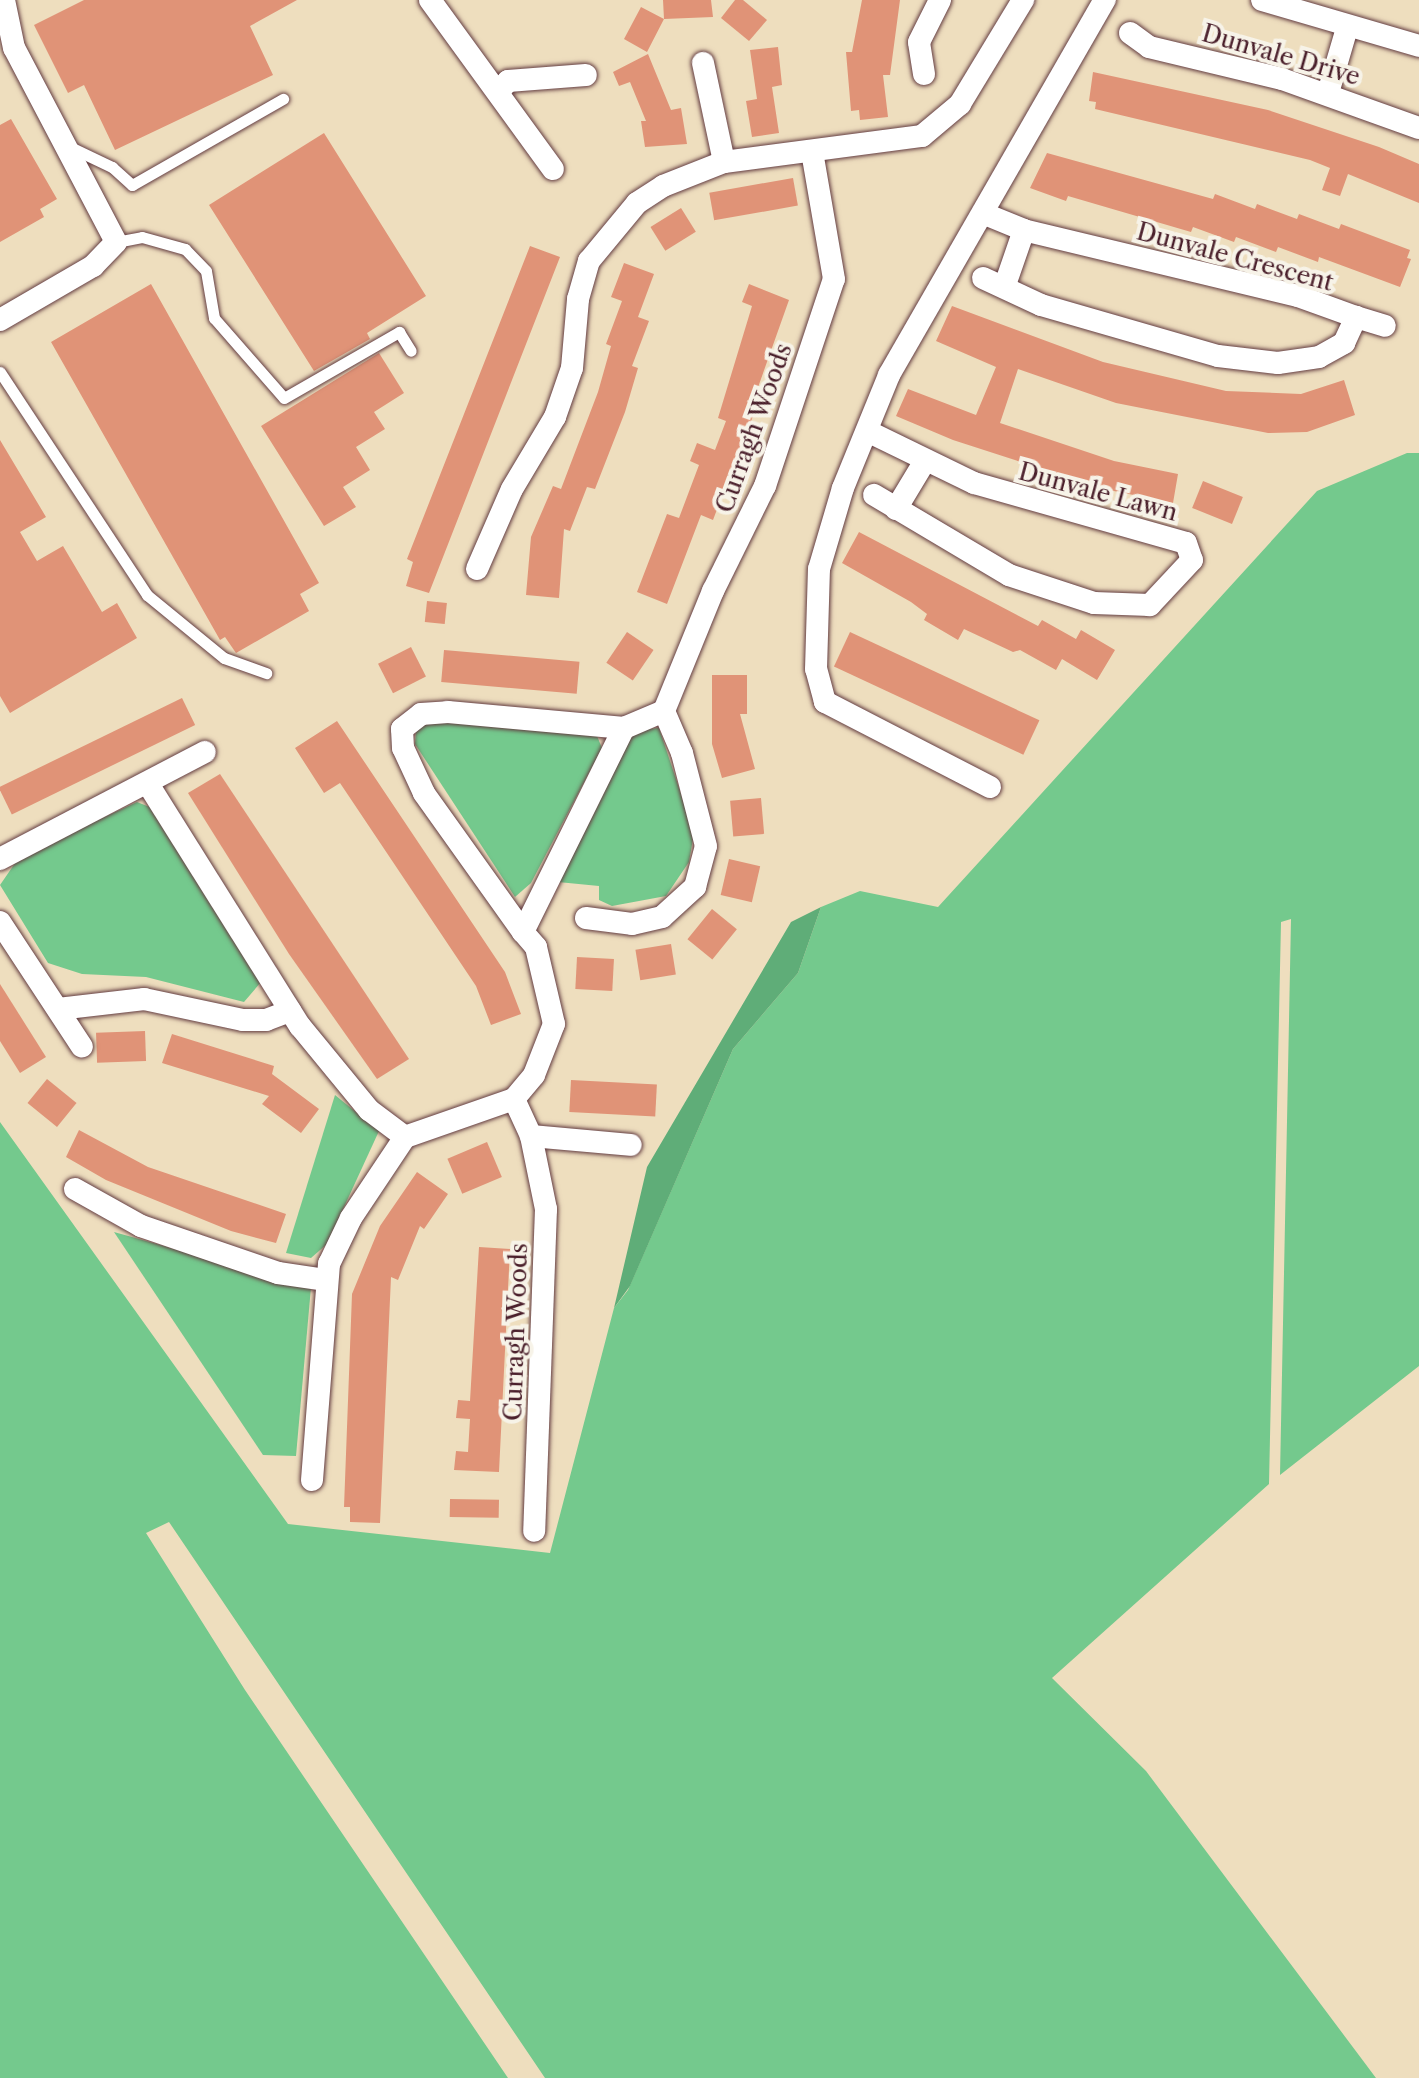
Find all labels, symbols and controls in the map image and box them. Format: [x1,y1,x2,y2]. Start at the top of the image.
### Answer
street label: Dunvale Drive [1199,19,1363,91]
street label: Dunvale Crescent [1134,217,1336,297]
street label: Curragh Woods [710,339,798,517]
street label: Dunvale Lawn [1015,457,1181,527]
street label: Curragh Woods [498,1242,534,1422]

